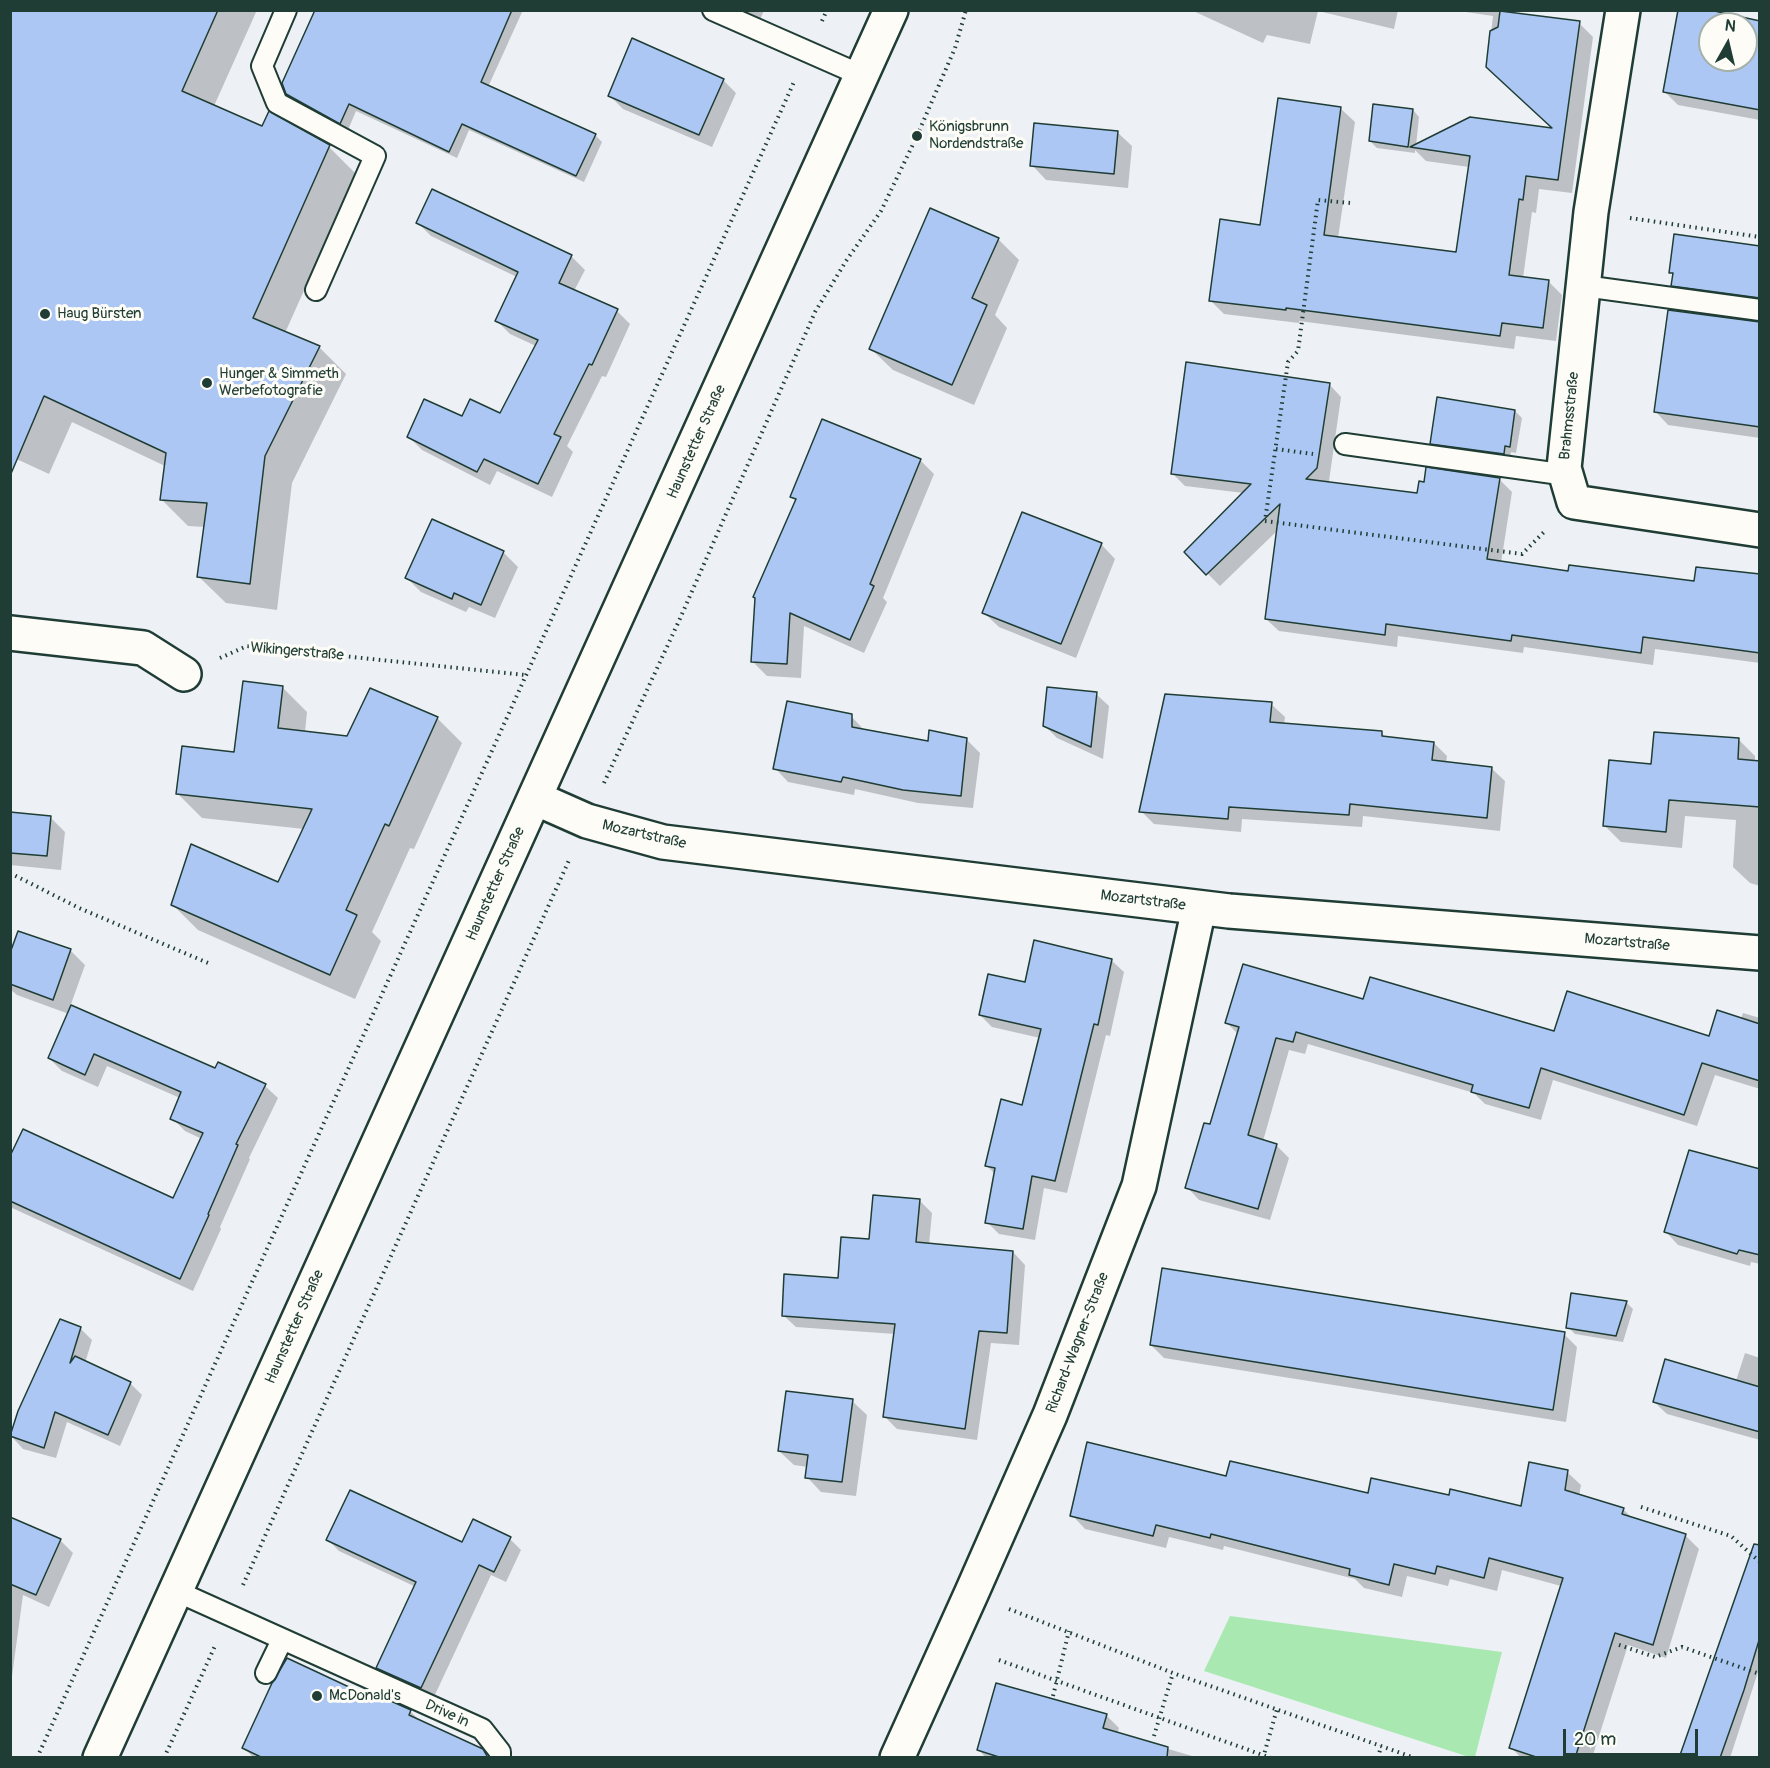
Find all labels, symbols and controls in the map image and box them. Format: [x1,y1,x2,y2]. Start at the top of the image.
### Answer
north arrow [1698,12,1758,72]
text: N [1723,15,1737,37]
place label: Königsbrunn Nordendstraße [929,118,1023,153]
marker: Königsbrunn Nordendstraße [910,129,924,143]
place label: Haug Bürsten [57,305,141,323]
marker: Haug Bürsten [38,307,52,321]
place label: Hunger & Simmeth Werbefotografie [219,365,339,400]
street label: Brahmsstraße [1556,371,1584,461]
marker: Hunger & Simmeth Werbefotografie [200,376,214,390]
street label: Haunstetter Straße [664,382,730,502]
street label: Wikingerstraße [250,639,344,665]
street label: Mozartstraße [600,817,688,853]
street label: Haunstetter Straße [463,824,529,944]
street label: Mozartstraße [1099,887,1187,915]
street label: Mozartstraße [1584,930,1670,956]
street label: Haunstetter Straße [262,1267,328,1387]
street label: Richard-Wagner-Straße [1043,1270,1113,1416]
place label: McDonald's [329,1687,401,1705]
marker: McDonald's [310,1689,324,1703]
street label: Drive in [422,1696,472,1732]
scale bar [1566,1717,1701,1755]
text: 20 m [1574,1728,1616,1751]

